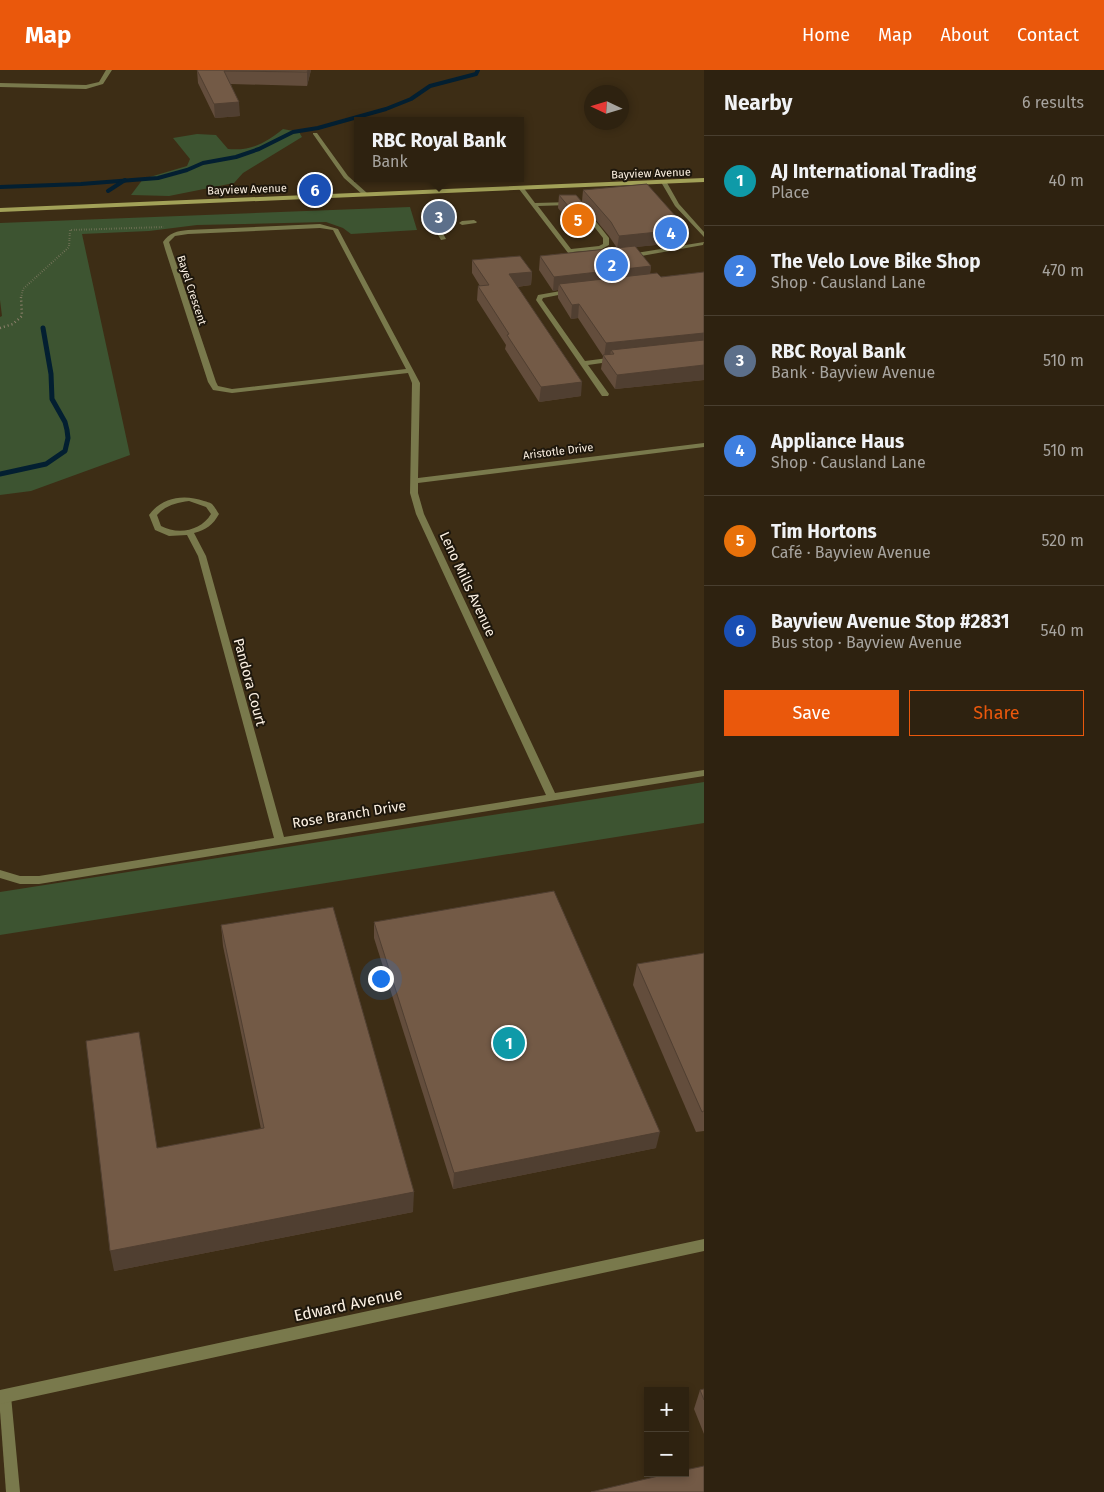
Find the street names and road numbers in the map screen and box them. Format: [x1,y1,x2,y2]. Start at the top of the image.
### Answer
street label: Bayview Avenue [611,166,691,181]
street label: Bayview Avenue [207,182,287,197]
street label: Bayel Crescent [174,254,209,327]
street label: Aristotle Drive [522,441,594,462]
street label: Leno Mills Avenue [436,529,499,640]
street label: Pandora Court [230,636,270,729]
street label: Rose Branch Drive [291,797,407,832]
street label: Edward Avenue [292,1284,404,1325]

